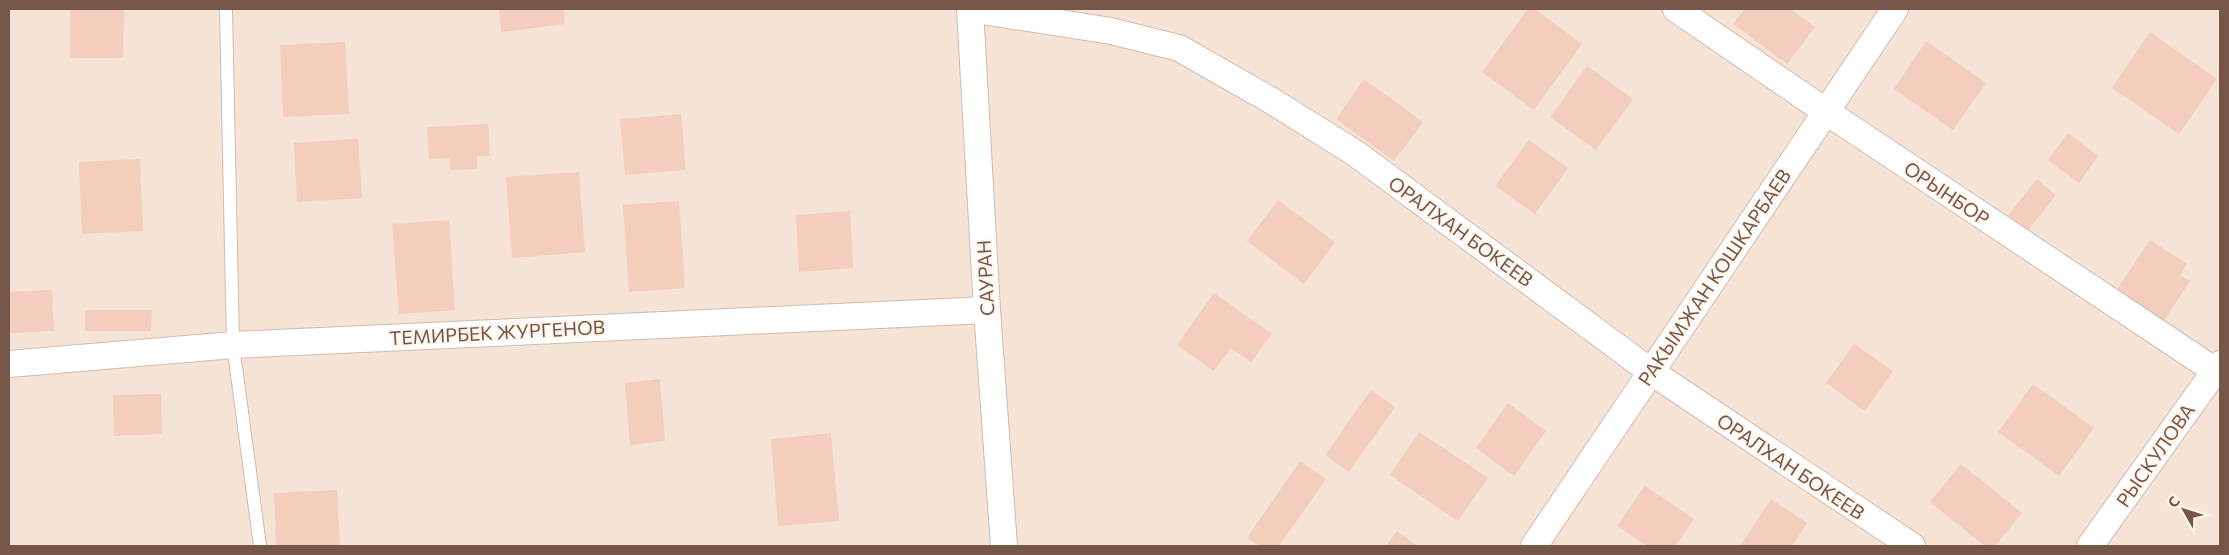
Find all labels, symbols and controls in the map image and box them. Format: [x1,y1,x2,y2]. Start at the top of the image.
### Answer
street label: ОРЫНБОР [1900,156,1994,230]
street label: РАКЫМЖАН КОШКАРБАЕВ [1633,164,1795,390]
street label: ОРАЛХАН БОКЕЕВ [1384,171,1538,291]
street label: САУРАН [972,239,998,317]
street label: ТЕМИРБЕК ЖУРГЕНОВ [389,315,605,349]
street label: РЫСКУЛОВА [2111,399,2199,511]
street label: ОРАЛХАН БОКЕЕВ [1713,408,1869,524]
north arrow [2159,485,2209,535]

